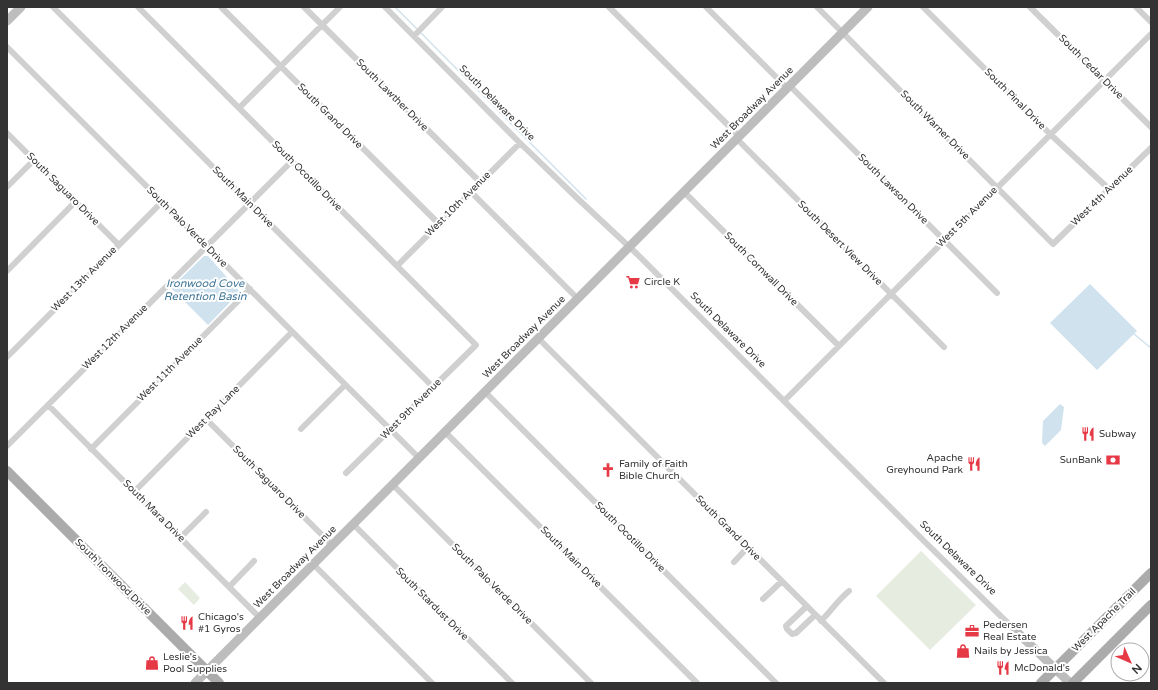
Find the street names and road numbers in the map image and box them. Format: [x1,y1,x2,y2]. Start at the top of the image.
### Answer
street label: South Cedar Drive [1056,32,1126,102]
street label: South Lawther Drive [354,57,431,134]
street label: South Delaware Drive [457,63,538,144]
street label: West Broadway Avenue [708,64,796,152]
street label: South Pinal Drive [982,66,1048,132]
street label: South Grand Drive [295,81,365,151]
street label: South Warner Drive [898,88,972,162]
street label: South Ocotillo Drive [269,138,345,214]
street label: South Saguaro Drive [24,150,102,228]
street label: South Lawson Drive [855,151,931,227]
street label: West 4th Avenue [1069,163,1136,228]
street label: South Main Drive [210,164,276,230]
street label: West 10th Avenue [423,169,493,239]
street label: South Palo Verde Drive [144,184,230,270]
street label: West 5th Avenue [934,184,1000,250]
street label: South Desert View Drive [795,198,885,288]
street label: South Cornwall Drive [722,230,801,309]
street label: West 13th Avenue [49,244,119,314]
street label: South Delaware Drive [688,290,769,371]
street label: West Broadway Avenue [480,293,568,381]
street label: West 12th Avenue [80,302,150,372]
street label: West 11th Avenue [135,334,205,404]
street label: West 9th Avenue [378,376,444,442]
street label: West Ray Lane [184,383,242,441]
street label: South Saguaro Drive [230,443,308,521]
street label: South Mara Drive [120,477,188,545]
street label: South Grand Drive [693,493,763,563]
street label: South Ocotillo Drive [592,499,668,575]
street label: South Delaware Drive [917,518,999,598]
street label: West Broadway Avenue [251,523,339,611]
street label: South Main Drive [538,524,604,590]
street label: South Ironwood Drive [72,536,154,618]
street label: South Palo Verde Drive [449,541,535,627]
street label: South Stardust Drive [393,565,471,643]
street label: West Apache Trail [1070,586,1138,654]

